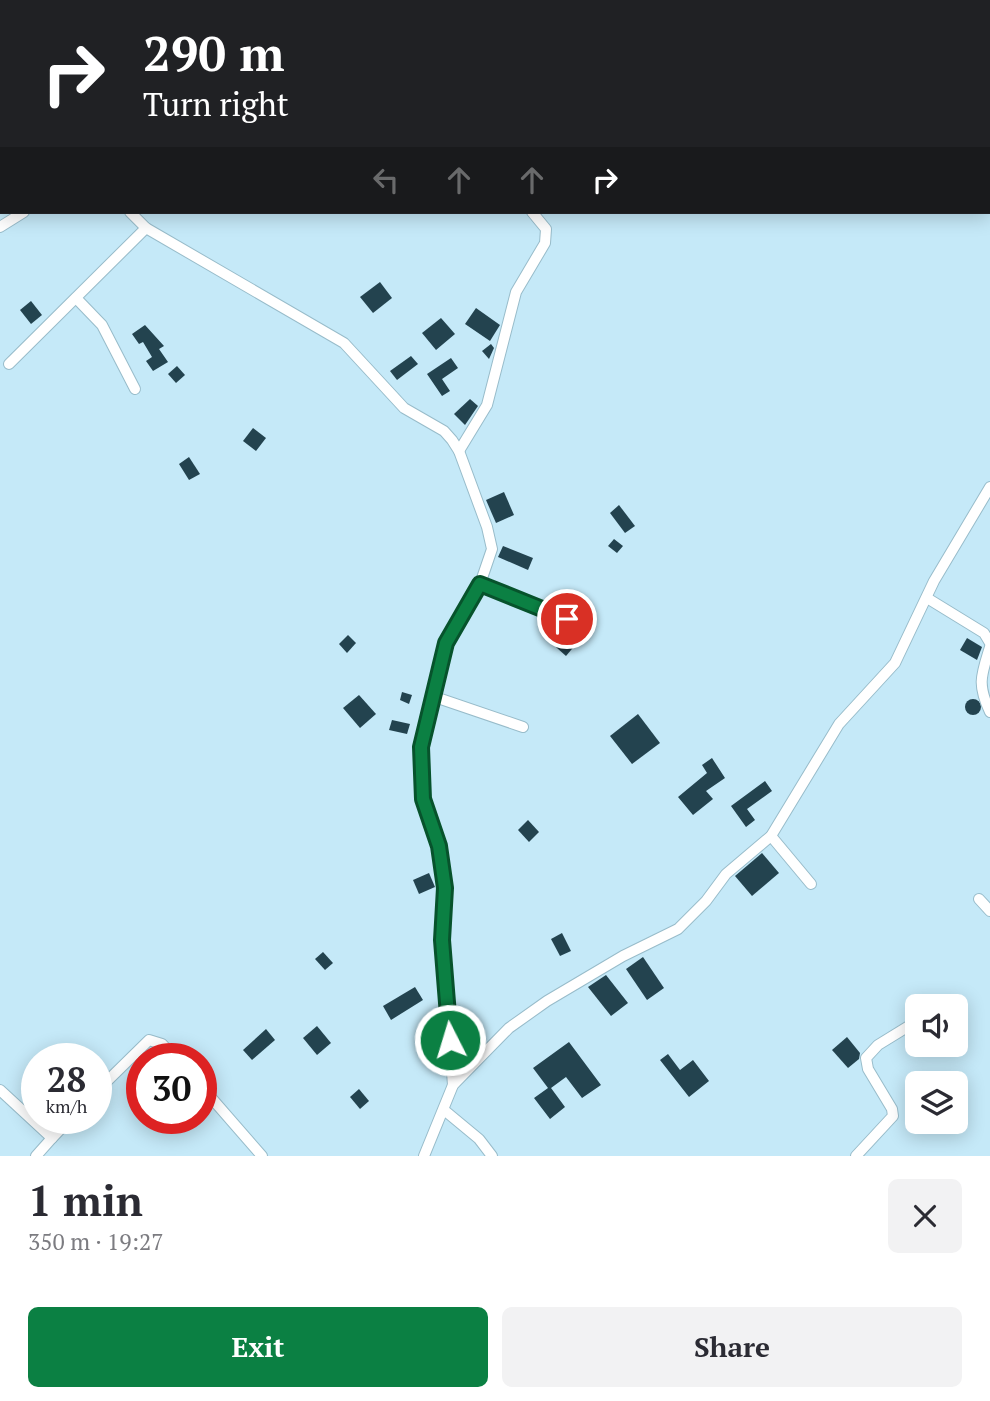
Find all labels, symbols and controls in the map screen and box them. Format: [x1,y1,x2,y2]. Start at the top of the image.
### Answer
text: 290 m [143,20,285,85]
icon: right [28,28,119,119]
text: Turn right [143,83,289,125]
icon: left [367,161,405,199]
icon: ahead [440,161,478,199]
icon: ahead [513,161,551,199]
icon: right [586,161,624,199]
pin [537,589,597,649]
icon: arrive [548,600,586,638]
map controls [905,994,968,1134]
button: sound [905,994,968,1057]
position arrow [413,1003,487,1077]
speed limit sign: 30 [126,1043,217,1134]
text: 28 [47,1056,86,1102]
button: layers [905,1071,968,1134]
text: km/h [46,1094,87,1118]
text: 1 min [28,1172,143,1228]
button: close [888,1179,962,1253]
text: 350 m · 19:27 [28,1226,163,1257]
button: Exit [28,1307,488,1387]
button: Share [502,1307,962,1387]

